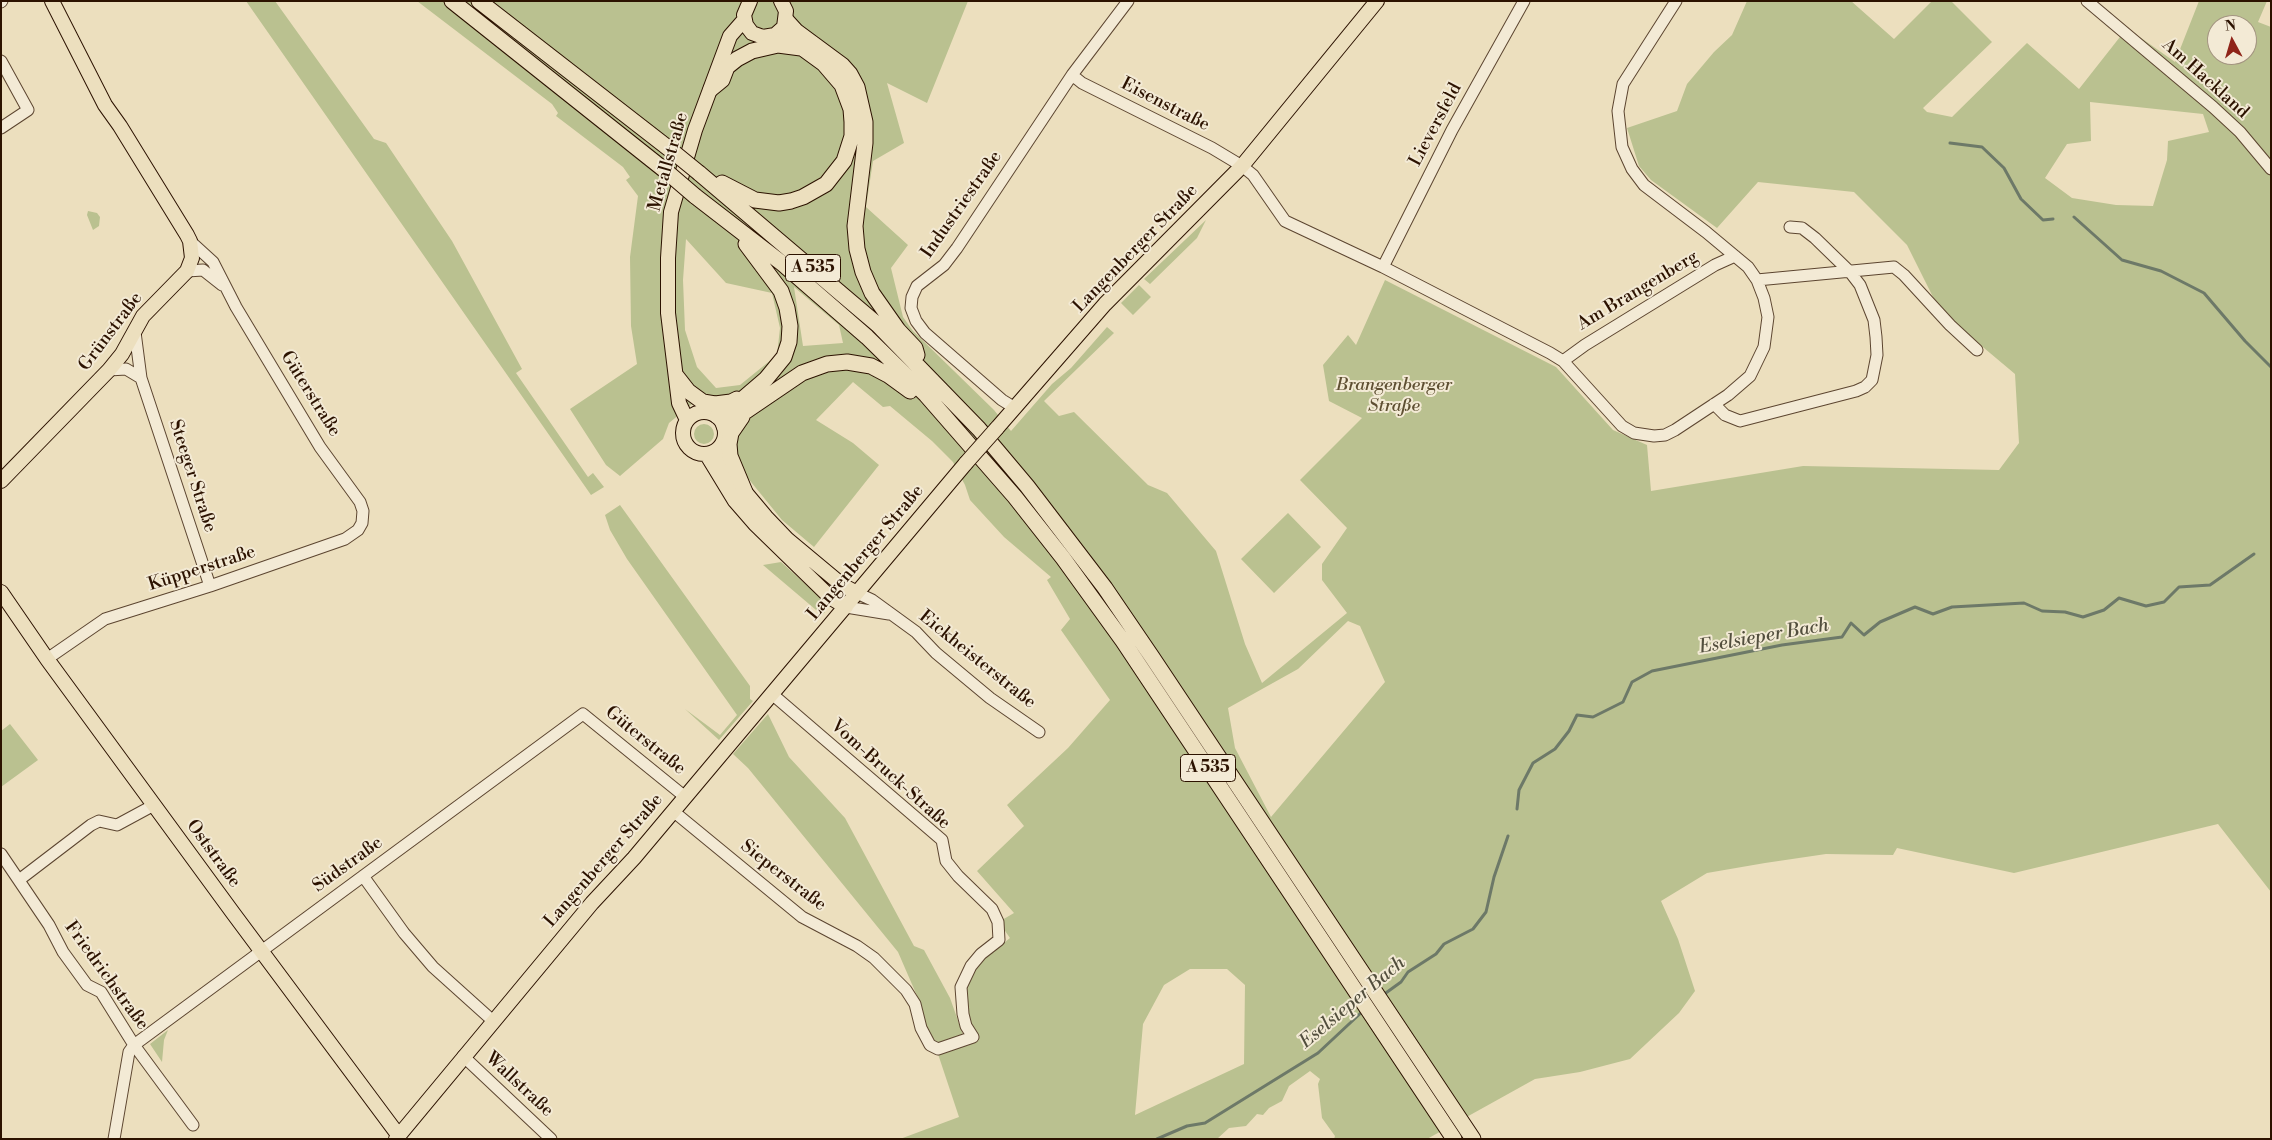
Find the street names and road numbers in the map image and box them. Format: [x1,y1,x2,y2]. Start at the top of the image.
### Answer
street label: Am Hackland [2157,34,2253,124]
street label: Eisenstraße [1117,73,1213,137]
street label: Lieversfeld [1405,80,1467,170]
street label: Metallstraße [645,110,693,214]
street label: Industriestraße [917,147,1007,263]
street label: Langenberger Straße [1069,180,1203,318]
street label: Am Brangenberg [1574,246,1702,336]
road number: A 535 [786,254,840,282]
street label: Grünstraße [74,288,148,376]
street label: Güterstraße [275,347,345,441]
street label: Steeger Straße [164,417,220,535]
street label: Langenberger Straße [803,481,929,625]
street label: Küpperstraße [146,541,258,597]
street label: Eickheisterstraße [914,606,1040,714]
street label: Güterstraße [601,702,689,780]
street label: Vom-Bruck-Straße [826,716,954,834]
road number: A 535 [1180,754,1236,781]
street label: Langenberger Straße [540,790,668,932]
street label: Oststraße [181,816,245,892]
street label: Südstraße [309,832,387,898]
street label: Sieperstraße [736,836,830,916]
street label: Friedrichstraße [59,917,153,1035]
street label: Wallstraße [480,1048,558,1122]

